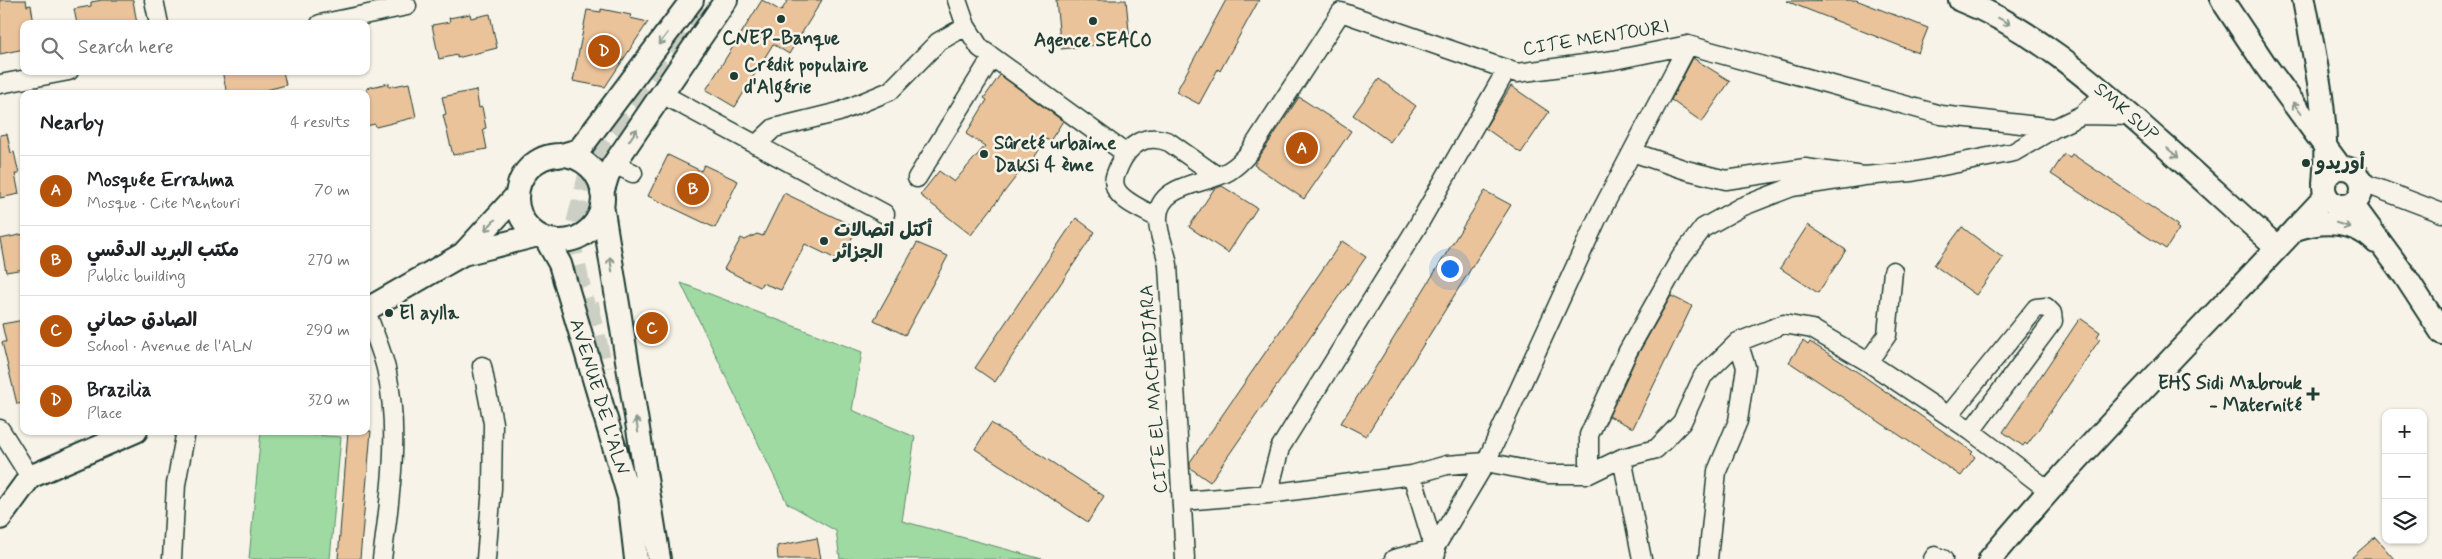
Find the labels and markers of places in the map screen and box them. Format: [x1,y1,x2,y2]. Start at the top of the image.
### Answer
marker: CNEP-Banque [775,13,787,25]
marker: Agence SEACO [1087,15,1099,27]
place label: CNEP-Banque [722,26,840,52]
place label: Agence SEACO [1034,28,1152,54]
pin: D [588,32,620,70]
place label: Crédit populaire d'Algérie [744,53,868,103]
marker: Crédit populaire d'Algérie [728,70,740,82]
pin: A [1286,129,1318,167]
place label: Sûreté urbaine Daksi 4 ème [994,131,1117,178]
marker: Sûreté urbaine Daksi 4 ème [978,148,990,160]
place label: أوريدو [2314,151,2366,176]
marker: أوريدو [2300,157,2312,169]
pin: B [677,170,709,208]
place label: أكتل اتصالات الجزائر [832,218,933,265]
marker: أكتل اتصالات الجزائر [818,235,830,247]
place label: El aylla [399,301,459,326]
marker: El aylla [383,307,395,319]
pin: C [636,309,668,347]
place label: EHS Sidi Mabrouk - Maternité [2158,371,2303,418]
marker: EHS Sidi Mabrouk - Maternité [2306,387,2320,401]

